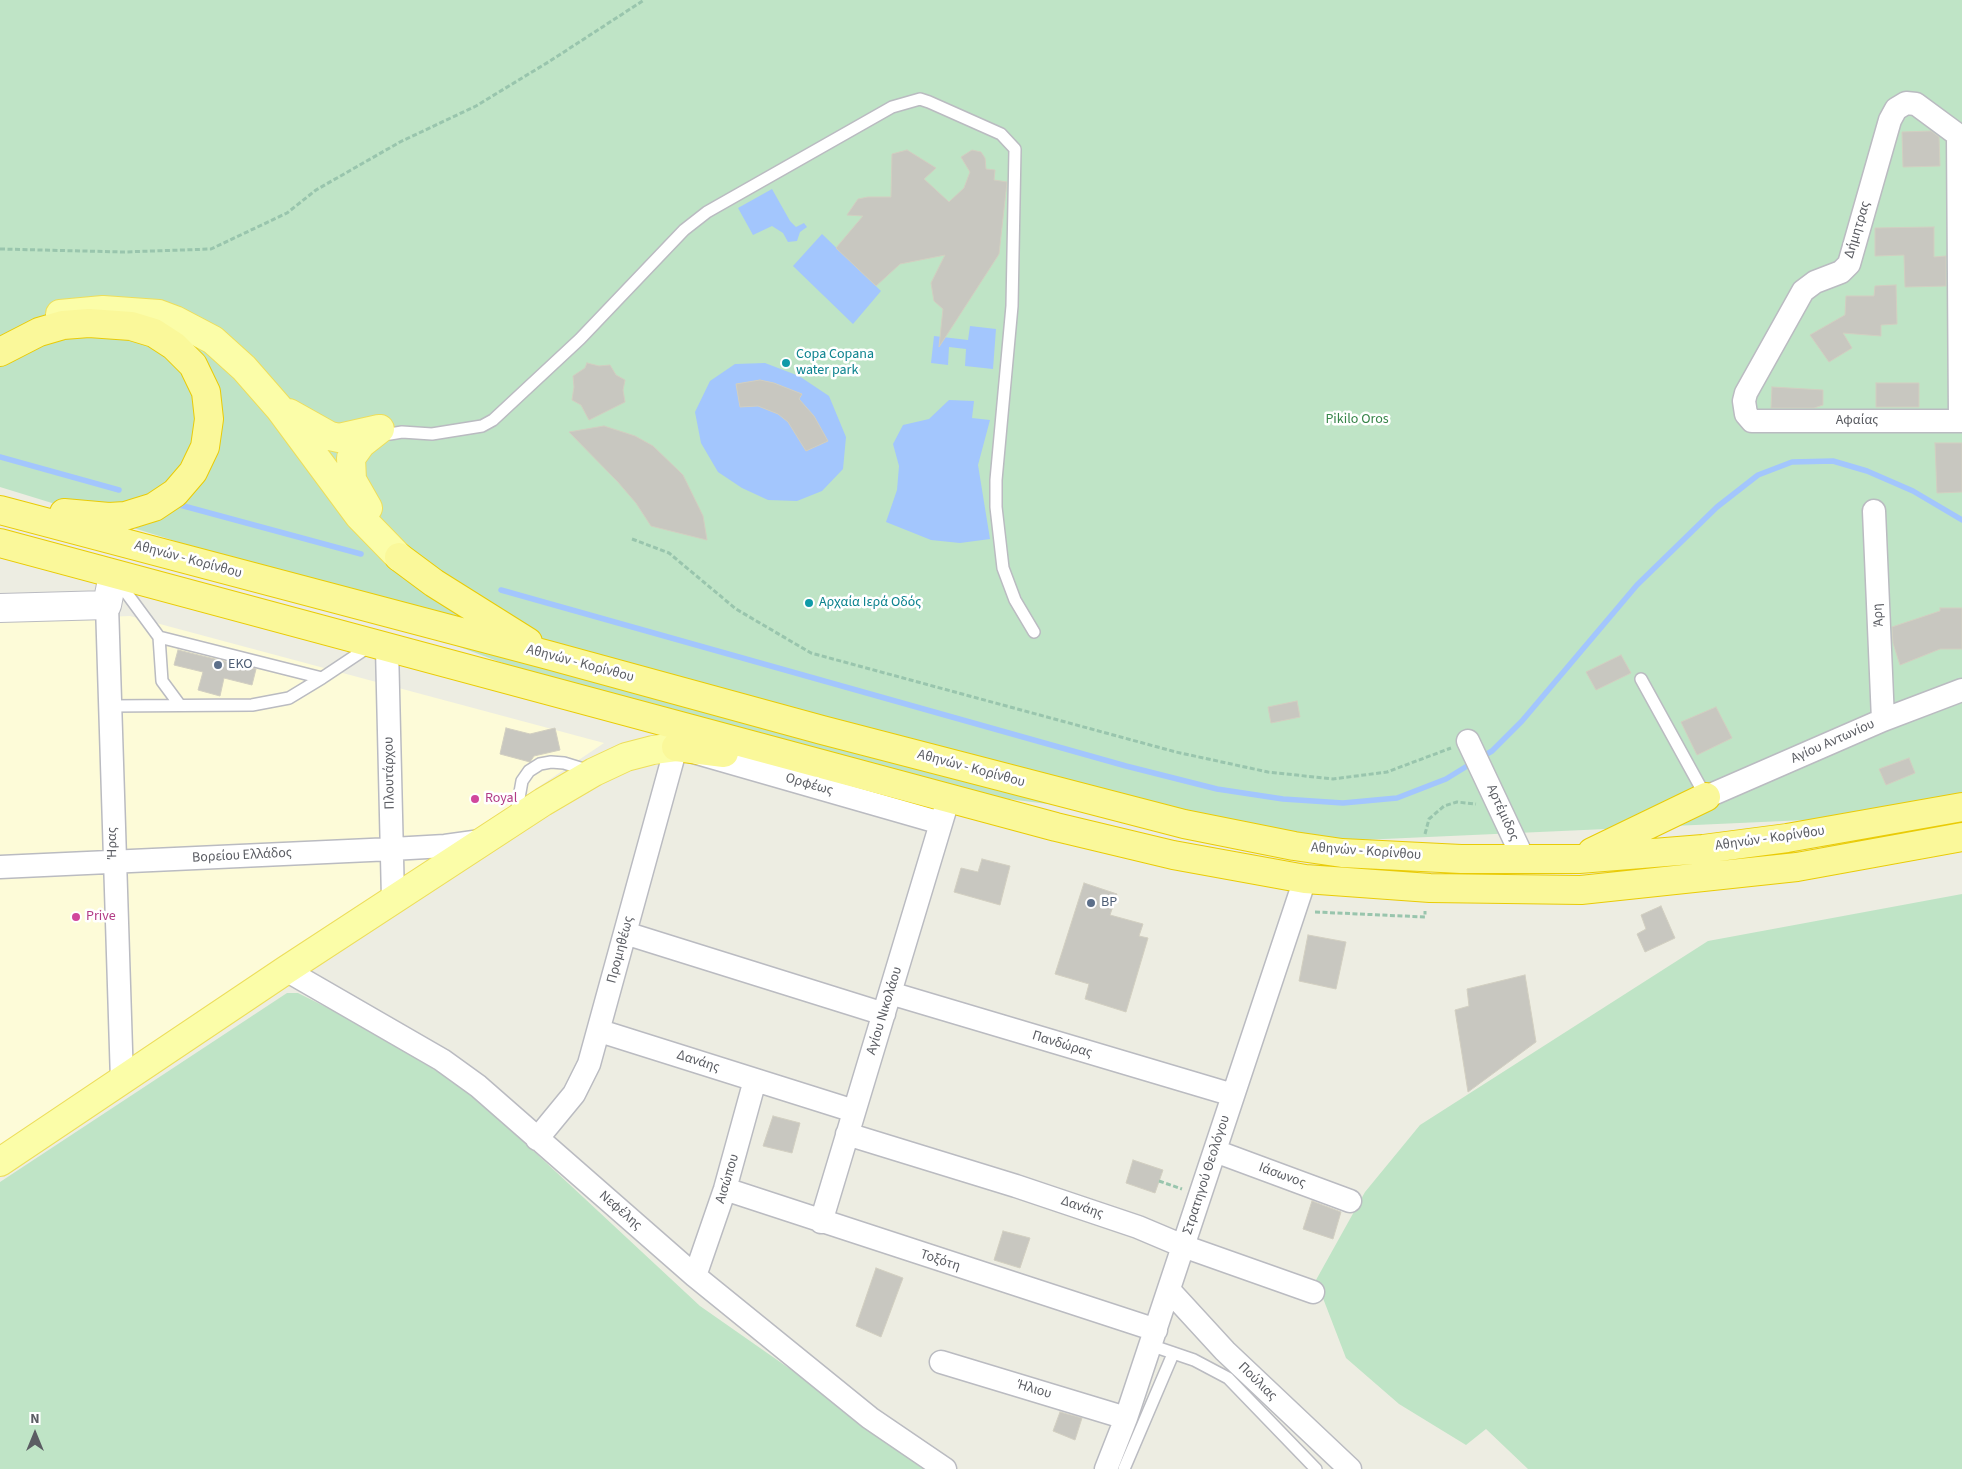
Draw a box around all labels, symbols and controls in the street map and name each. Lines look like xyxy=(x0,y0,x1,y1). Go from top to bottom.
street label: Δήμητρας xyxy=(1841,199,1875,261)
place label: Copa Copana water park xyxy=(796,347,874,380)
marker: Copa Copana water park xyxy=(780,357,792,369)
park label: Pikilo Oros xyxy=(1325,412,1389,428)
street label: Αφαίας xyxy=(1836,413,1878,429)
street label: Αθηνών - Κορίνθου xyxy=(132,538,244,582)
place label: Αρχαία Ιερά Οδός xyxy=(819,595,921,611)
marker: Αρχαία Ιερά Οδός xyxy=(803,597,815,609)
street label: Άρη xyxy=(1870,603,1888,627)
street label: Αθηνών - Κορίνθου xyxy=(524,642,636,686)
place label: EKO xyxy=(228,657,253,673)
marker: EKO xyxy=(212,659,224,671)
street label: Αγίου Αντωνίου xyxy=(1789,716,1877,768)
street label: Πλουτάρχου xyxy=(381,736,399,810)
street label: Αθηνών - Κορίνθου xyxy=(915,747,1027,791)
street label: Ορφέως xyxy=(783,770,835,800)
street label: Αρτέμιδος xyxy=(1482,782,1522,844)
place label: Royal xyxy=(485,791,517,807)
marker: Royal xyxy=(469,793,481,805)
street label: Αθηνών - Κορίνθου xyxy=(1714,823,1826,855)
street label: Ήρας xyxy=(104,827,122,859)
street label: Αθηνών - Κορίνθου xyxy=(1310,840,1422,864)
street label: Βορείου Ελλάδος xyxy=(192,845,292,867)
place label: BP xyxy=(1101,895,1117,911)
marker: BP xyxy=(1085,897,1097,909)
place label: Prive xyxy=(86,909,116,925)
marker: Prive xyxy=(70,911,82,923)
street label: Προμηθέως xyxy=(604,915,638,985)
street label: Αγίου Νικολάου xyxy=(864,965,906,1057)
street label: Πανδώρας xyxy=(1030,1028,1094,1062)
street label: Δανάης xyxy=(674,1047,722,1077)
street label: Στρατηγού Θεολόγου xyxy=(1180,1113,1234,1237)
street label: Αισώπου xyxy=(713,1152,743,1206)
street label: Ιάσωνος xyxy=(1256,1160,1308,1192)
street label: Νεφέλης xyxy=(595,1188,645,1234)
street label: Δανάης xyxy=(1058,1193,1106,1223)
street label: Τοξότη xyxy=(918,1247,962,1275)
street label: Πούλιας xyxy=(1234,1359,1280,1405)
street label: Ήλιου xyxy=(1015,1377,1053,1403)
north arrow xyxy=(10,1409,60,1459)
text: N xyxy=(30,1409,40,1429)

